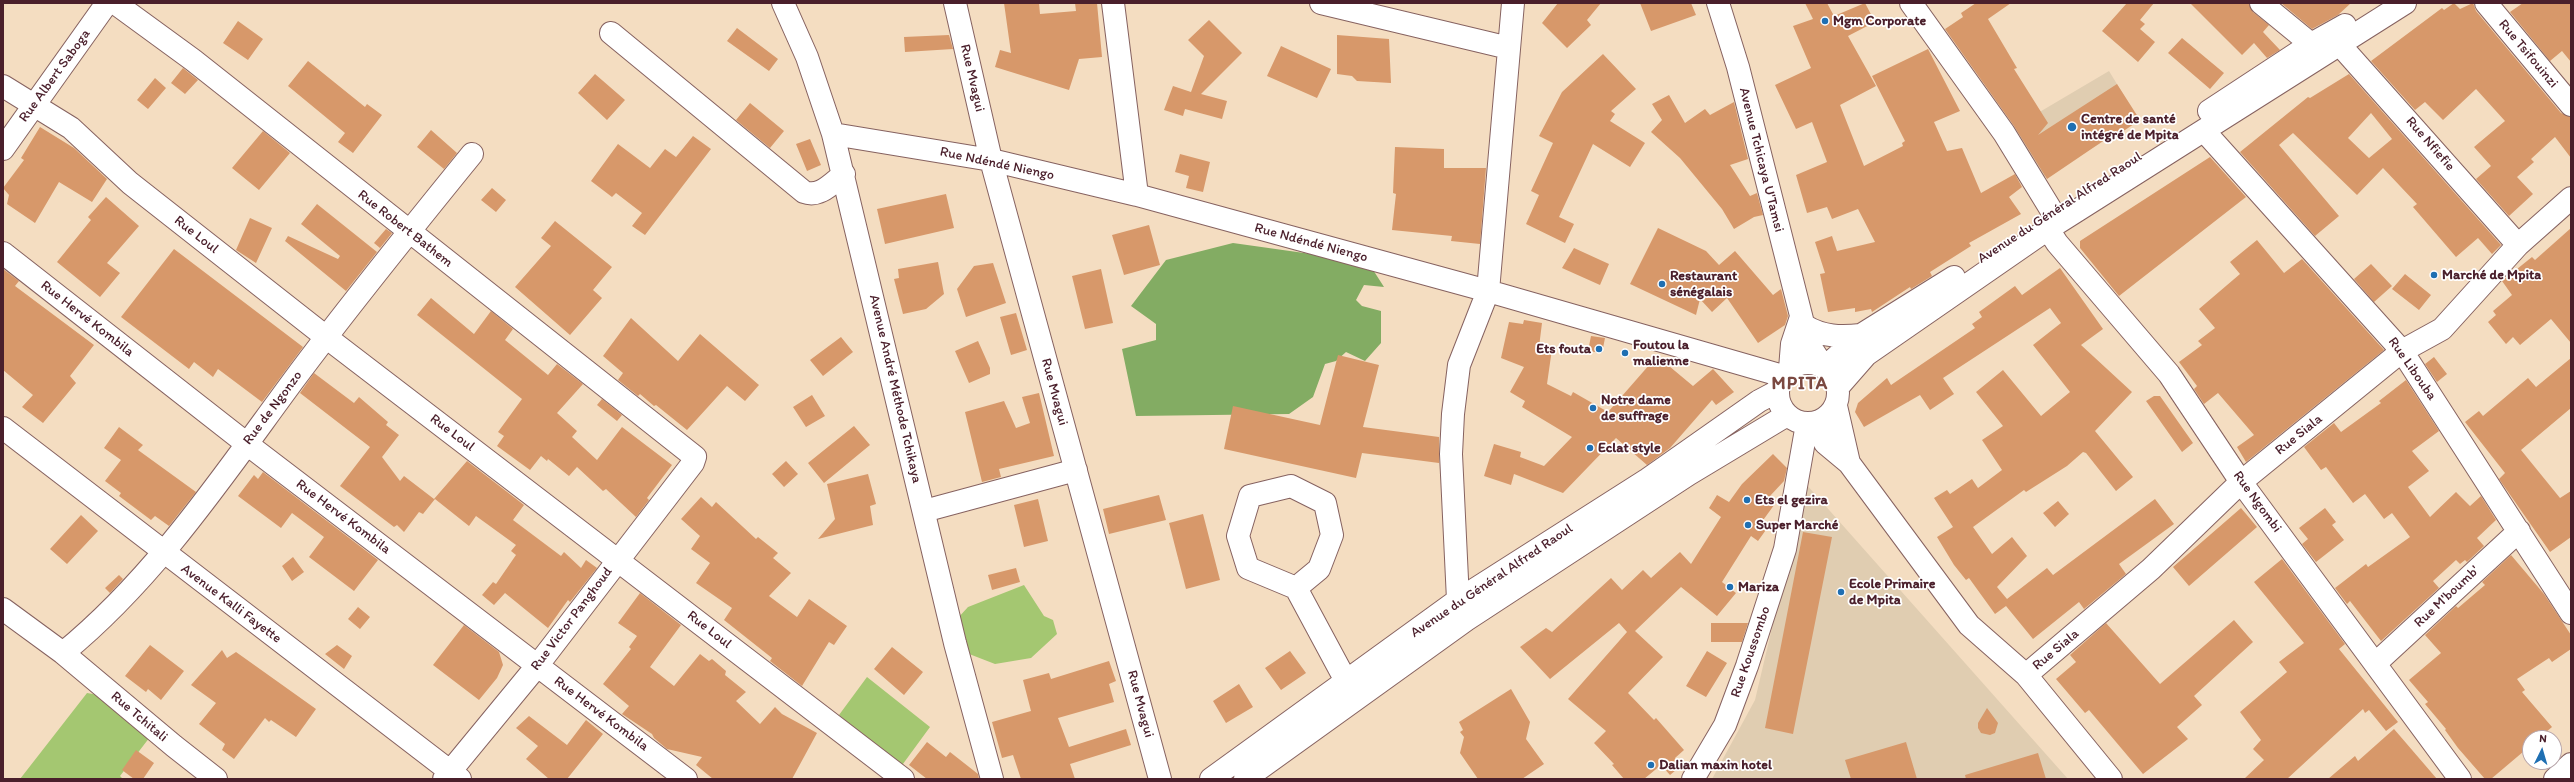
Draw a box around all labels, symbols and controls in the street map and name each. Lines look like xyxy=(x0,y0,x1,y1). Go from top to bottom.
place label: Mgm Corporate xyxy=(1833,13,1926,29)
marker: Mgm Corporate xyxy=(1820,16,1830,26)
street label: Rue Tsifouinzi xyxy=(2495,16,2561,92)
street label: Rue Albert Saboga xyxy=(16,26,94,126)
street label: Rue Mvagui xyxy=(956,42,988,114)
street label: Avenue Tchicaya U'Tamsi xyxy=(1735,86,1787,234)
place label: Centre de santé intégré de Mpita xyxy=(2081,111,2179,144)
street label: Rue Nfiefie xyxy=(2402,113,2458,175)
marker: Centre de santé intégré de Mpita xyxy=(2066,121,2078,133)
street label: Rue Ndéndé Niengo xyxy=(938,144,1056,184)
street label: Avenue du Général Alfred Raoul xyxy=(1975,149,2145,267)
street label: Rue Robert Bathem xyxy=(354,187,456,271)
street label: Rue Loul xyxy=(170,212,222,258)
street label: Rue Ndéndé Niengo xyxy=(1253,220,1369,266)
place label: Marché de Mpita xyxy=(2442,267,2541,283)
place label: Restaurant sénégalais xyxy=(1670,268,1737,300)
marker: Marché de Mpita xyxy=(2429,270,2439,280)
street label: Rue Hervé Kombila xyxy=(37,277,137,361)
marker: Restaurant sénégalais xyxy=(1657,279,1667,289)
street label: Avenue André Méthode Tchikaya xyxy=(865,293,925,485)
street label: Rue Libouba xyxy=(2384,334,2440,404)
place label: Foutou la malienne xyxy=(1633,337,1689,370)
place label: Ets fouta xyxy=(1536,341,1591,357)
marker: Ets fouta xyxy=(1594,344,1604,354)
marker: Foutou la malienne xyxy=(1620,348,1630,358)
street label: Rue Mvagui xyxy=(1037,356,1071,428)
street label: Rue de Ngonzo xyxy=(240,368,306,448)
district label: MPITA xyxy=(1771,373,1829,395)
place label: Notre dame de suffrage xyxy=(1601,392,1671,424)
marker: Notre dame de suffrage xyxy=(1588,403,1598,413)
street label: Rue Loul xyxy=(426,411,478,455)
street label: Rue Siala xyxy=(2272,411,2326,459)
place label: Eclat style xyxy=(1598,440,1661,456)
marker: Eclat style xyxy=(1585,443,1595,453)
street label: Rue Ngombi xyxy=(2229,468,2285,536)
street label: Rue Hervé Kombila xyxy=(292,476,394,558)
place label: Ets el gezira xyxy=(1755,492,1828,508)
marker: Ets el gezira xyxy=(1742,495,1752,505)
place label: Super Marché xyxy=(1756,517,1838,533)
street label: Avenue du Général Alfred Raoul xyxy=(1408,520,1576,642)
marker: Super Marché xyxy=(1743,520,1753,530)
street label: Avenue Kalli Fayette xyxy=(177,561,285,647)
street label: Rue M'boumb' xyxy=(2411,563,2483,631)
street label: Rue Victor Panghoud xyxy=(528,564,616,674)
place label: Ecole Primaire de Mpita xyxy=(1849,576,1935,608)
place label: Mariza xyxy=(1738,579,1779,595)
marker: Mariza xyxy=(1725,582,1735,592)
marker: Ecole Primaire de Mpita xyxy=(1836,587,1846,597)
street label: Rue Koussombo xyxy=(1728,604,1774,700)
street label: Rue Loul xyxy=(683,607,735,653)
street label: Rue Siala xyxy=(2029,626,2083,674)
street label: Rue Mvagui xyxy=(1123,668,1157,740)
street label: Rue Hervé Kombila xyxy=(550,673,652,755)
street label: Rue Tchitali xyxy=(107,688,171,746)
north arrow xyxy=(2522,730,2562,770)
text: N xyxy=(2539,732,2547,745)
place label: Dalian maxin hotel xyxy=(1659,757,1772,773)
marker: Dalian maxin hotel xyxy=(1646,760,1656,770)

